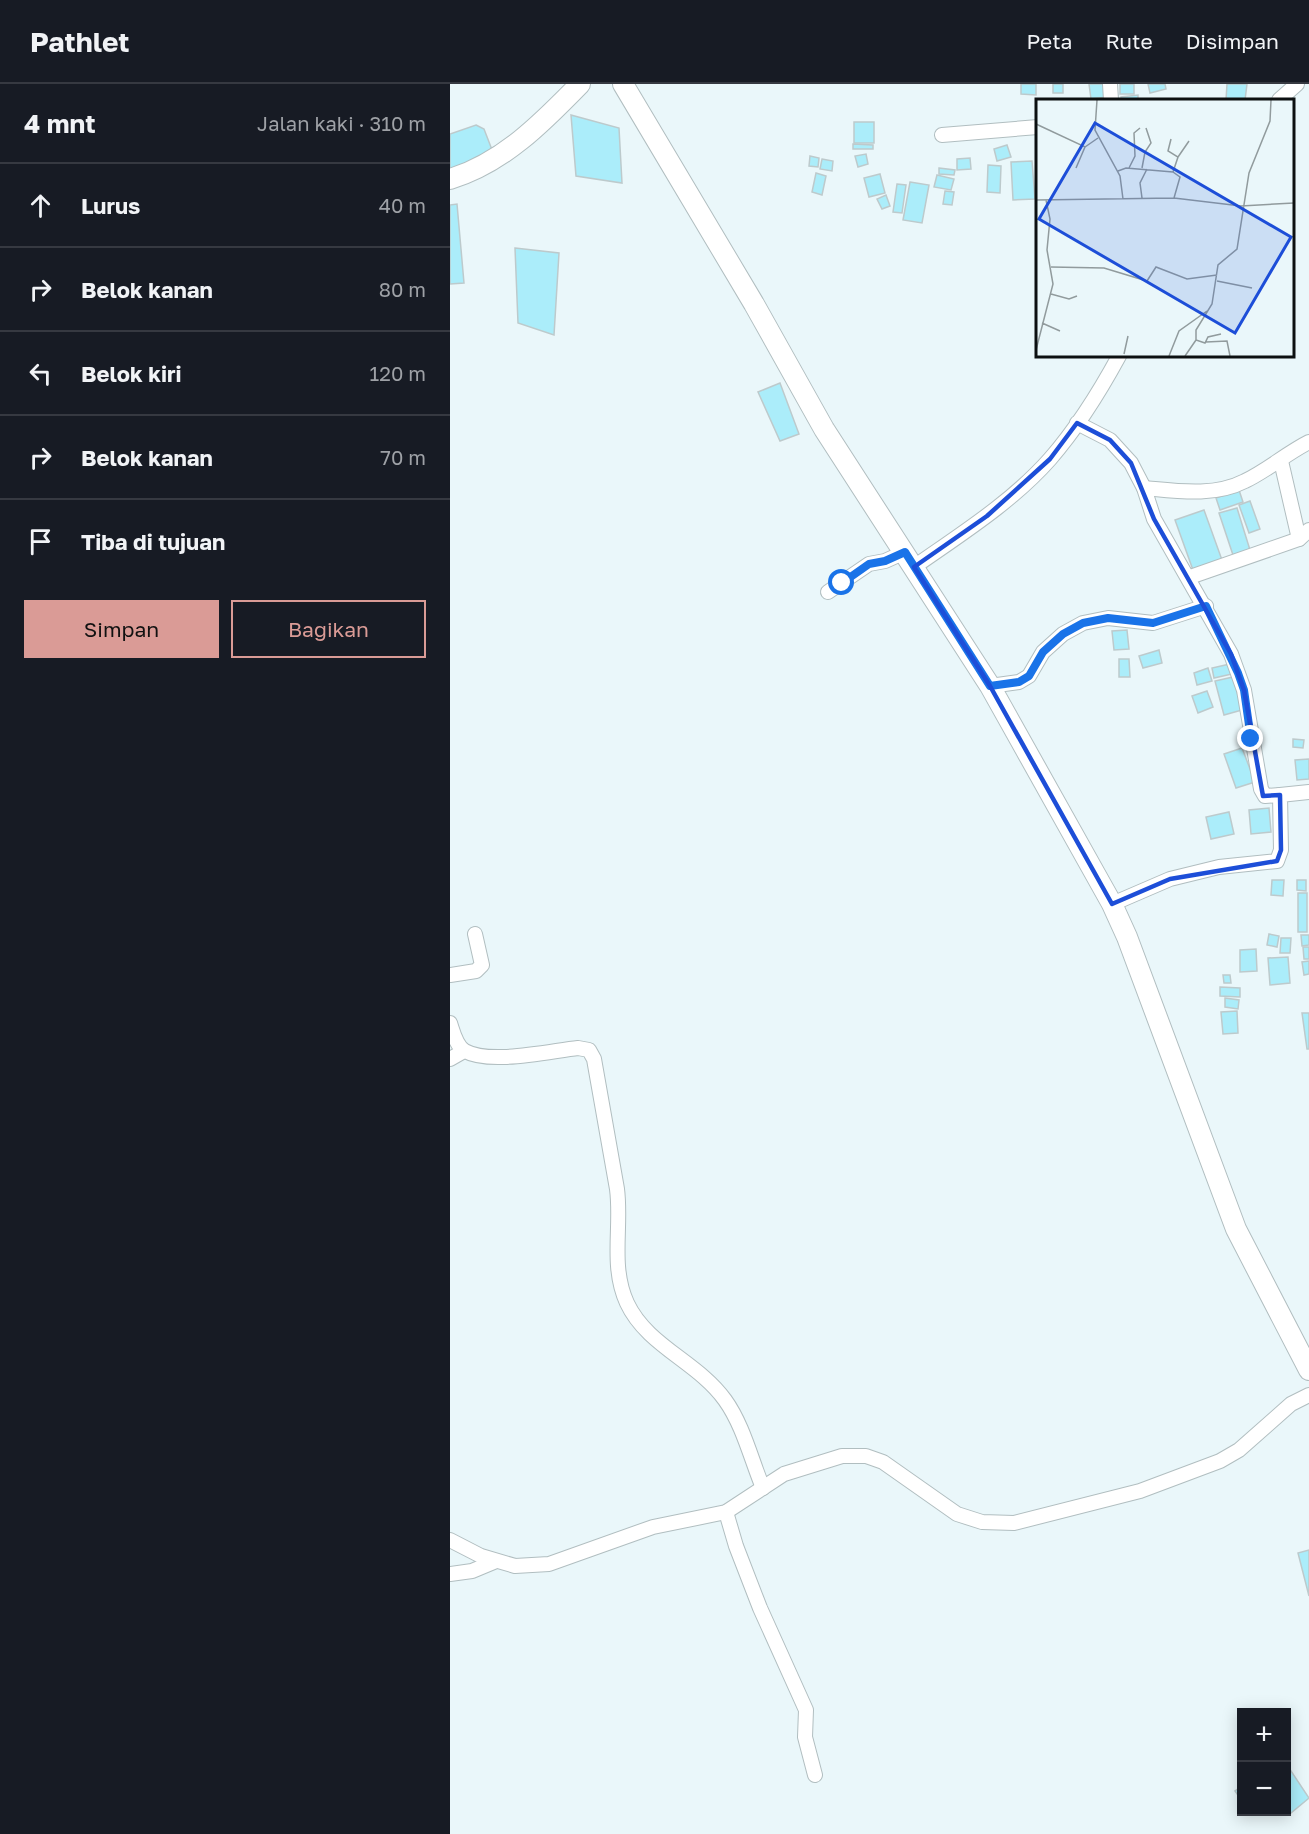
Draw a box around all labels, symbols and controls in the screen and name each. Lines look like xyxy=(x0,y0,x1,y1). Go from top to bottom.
text: Pathlet xyxy=(30,25,130,58)
text: Peta xyxy=(1026,28,1072,54)
text: Rute xyxy=(1105,28,1153,54)
text: Disimpan xyxy=(1186,28,1279,54)
inset map xyxy=(1036,99,1294,357)
text: 4 mnt xyxy=(24,108,96,139)
text: Jalan kaki · 310 m xyxy=(257,111,426,135)
icon: ahead xyxy=(24,189,57,222)
text: Lurus xyxy=(81,192,140,219)
text: 40 m xyxy=(379,193,426,217)
icon: right xyxy=(24,273,57,306)
text: Belok kanan xyxy=(81,276,213,303)
text: 80 m xyxy=(379,277,426,301)
icon: left xyxy=(24,357,57,390)
text: Belok kiri xyxy=(81,360,182,387)
text: 120 m xyxy=(370,361,426,385)
icon: right xyxy=(24,441,57,474)
text: Belok kanan xyxy=(81,444,213,471)
text: 70 m xyxy=(380,445,426,469)
icon: arrive xyxy=(24,525,57,558)
text: Tiba di tujuan xyxy=(81,528,225,555)
route start xyxy=(828,569,854,595)
button: Simpan xyxy=(24,600,219,658)
button: Bagikan xyxy=(231,600,426,658)
route end xyxy=(1237,725,1263,751)
map controls xyxy=(1237,1708,1291,1816)
button: + xyxy=(1237,1708,1291,1762)
button: − xyxy=(1237,1762,1291,1816)

